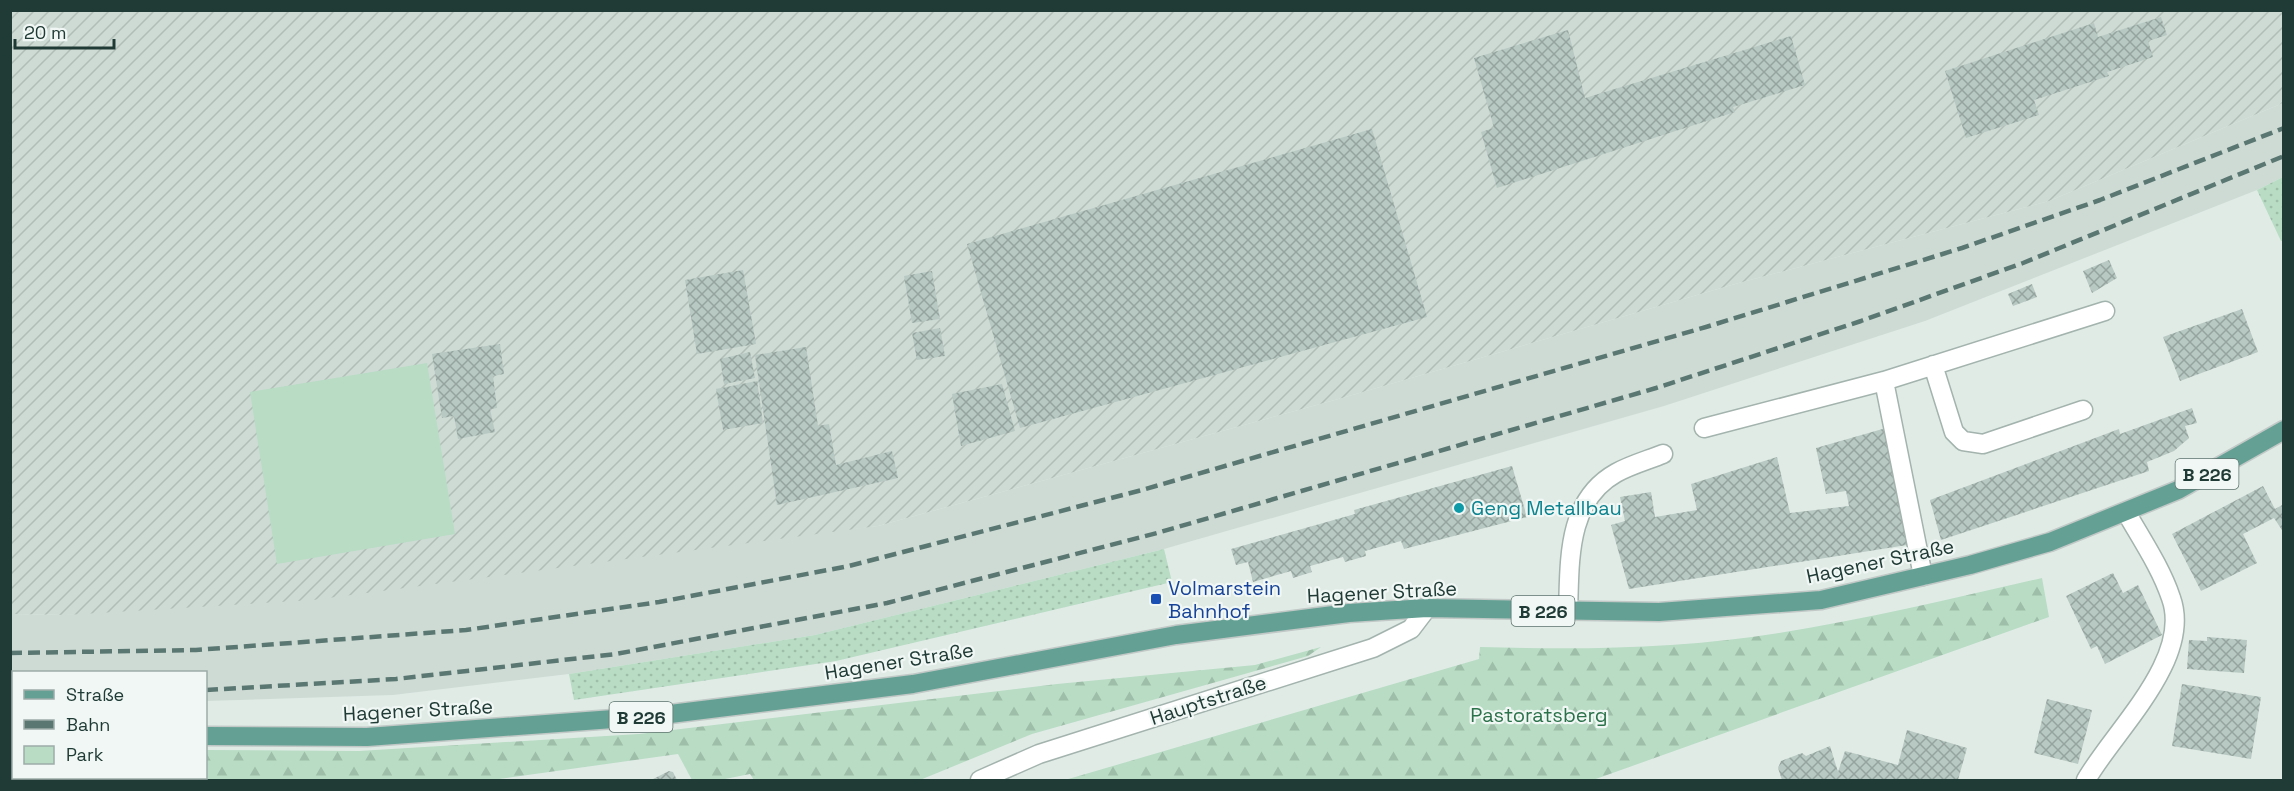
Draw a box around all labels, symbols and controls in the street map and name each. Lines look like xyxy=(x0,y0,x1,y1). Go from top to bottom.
scale bar xyxy=(15,12,114,50)
text: 20 m xyxy=(24,21,67,44)
road number: B 226 xyxy=(2176,459,2238,489)
place label: Geng Metallbau xyxy=(1471,495,1622,521)
marker: Geng Metallbau xyxy=(1452,501,1466,515)
street label: Hagener Straße xyxy=(1804,533,1956,589)
place label: Volmarstein Bahnhof xyxy=(1168,575,1281,624)
street label: Hagener Straße xyxy=(1306,575,1458,609)
marker: Volmarstein Bahnhof xyxy=(1149,592,1163,606)
road number: B 226 xyxy=(1512,596,1574,626)
street label: Hagener Straße xyxy=(823,636,975,686)
street label: Hauptstraße xyxy=(1146,669,1270,731)
legend xyxy=(12,671,207,779)
text: Straße xyxy=(66,683,124,706)
street label: Hagener Straße xyxy=(342,693,494,727)
road number: B 226 xyxy=(610,702,672,732)
park label: Pastoratsberg xyxy=(1470,702,1608,728)
text: Bahn xyxy=(66,713,110,736)
text: Park xyxy=(66,743,104,766)

